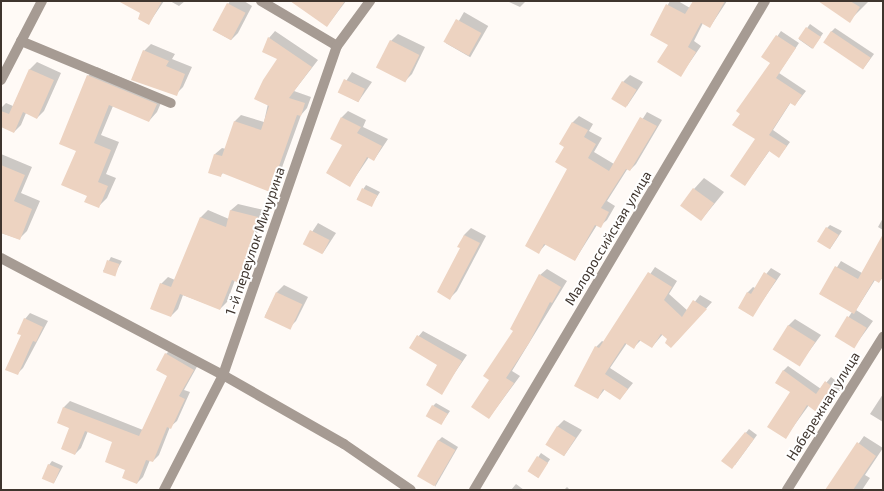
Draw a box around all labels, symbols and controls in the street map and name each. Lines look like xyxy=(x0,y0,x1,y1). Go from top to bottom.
street label: 1-й переулок Мичурина xyxy=(222,165,288,317)
street label: Малороссийская улица xyxy=(561,168,655,308)
street label: Набережная улица xyxy=(783,349,863,463)

